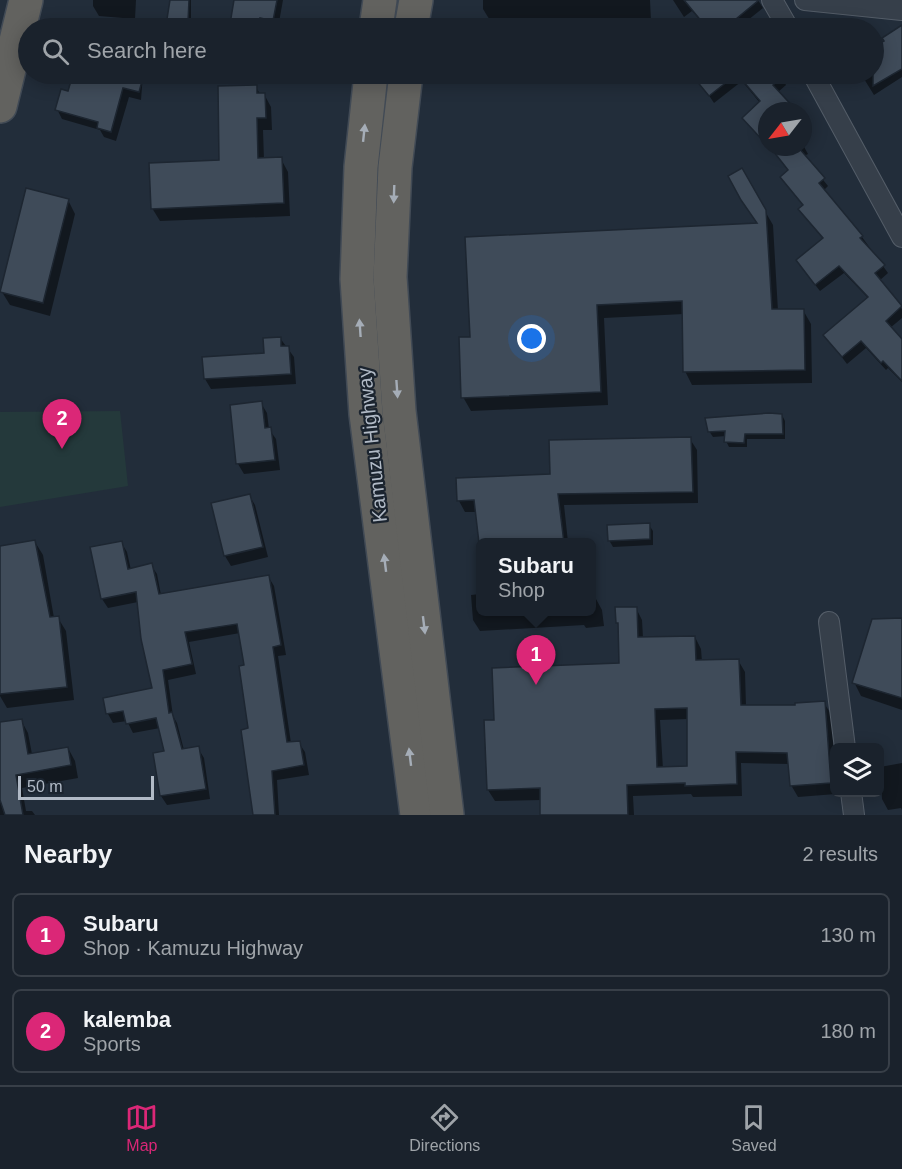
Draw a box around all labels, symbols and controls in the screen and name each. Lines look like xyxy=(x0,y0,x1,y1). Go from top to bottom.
search box xyxy=(18,18,884,84)
icon: search xyxy=(39,35,72,68)
text: Search here xyxy=(87,38,207,63)
north arrow xyxy=(758,102,812,156)
one-way arrow xyxy=(360,124,369,143)
one-way arrow xyxy=(389,185,398,204)
one-way arrow xyxy=(355,318,365,337)
your location xyxy=(517,324,546,353)
street label: Kamuzu Highway xyxy=(353,366,391,524)
one-way arrow xyxy=(393,380,402,399)
pin: 2 xyxy=(42,400,82,449)
popup xyxy=(476,538,596,616)
text: Subaru xyxy=(498,553,574,578)
one-way arrow xyxy=(380,554,390,573)
text: Shop xyxy=(498,579,545,601)
one-way arrow xyxy=(419,615,429,634)
pin: 1 xyxy=(516,636,556,685)
map controls xyxy=(830,743,884,797)
button: layers xyxy=(830,743,884,797)
one-way arrow xyxy=(405,747,414,766)
scale bar xyxy=(18,773,154,800)
text: 50 m xyxy=(27,778,63,795)
text: Nearby xyxy=(24,839,112,869)
text: 2 results xyxy=(802,843,878,865)
text: Subaru xyxy=(83,911,159,936)
text: 1 xyxy=(40,924,51,946)
text: 130 m xyxy=(820,924,876,946)
text: Shop · Kamuzu Highway xyxy=(83,937,303,959)
text: kalemba xyxy=(83,1007,171,1032)
text: 2 xyxy=(40,1020,51,1042)
text: 180 m xyxy=(820,1020,876,1042)
text: Sports xyxy=(83,1033,141,1055)
tab: Map xyxy=(125,1101,158,1155)
tab: Directions xyxy=(409,1101,480,1155)
tab: Saved xyxy=(731,1101,777,1155)

